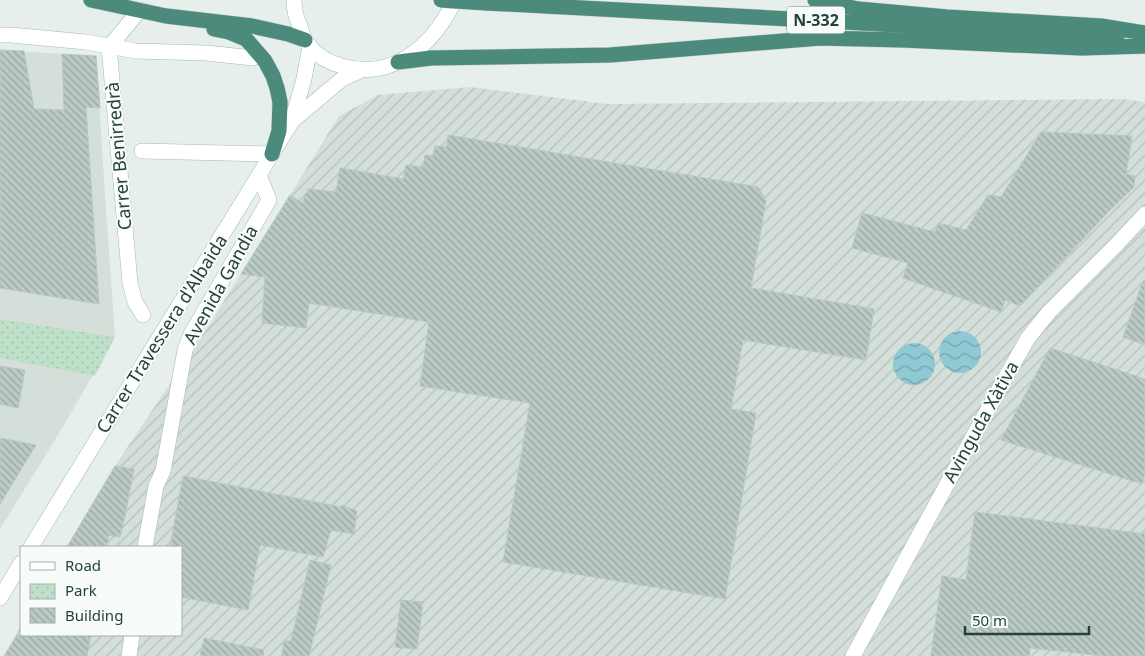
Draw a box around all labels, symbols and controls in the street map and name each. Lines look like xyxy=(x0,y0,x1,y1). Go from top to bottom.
road number: N-332 xyxy=(787,6,845,34)
street label: Carrer Benirredrà xyxy=(100,81,136,231)
street label: Avenida Gandia xyxy=(177,221,263,348)
street label: Carrer Travessera d'Albaida xyxy=(90,230,232,437)
street label: Avinguda Xàtiva xyxy=(937,356,1023,487)
legend xyxy=(20,546,182,636)
text: Road xyxy=(65,555,101,575)
text: Park xyxy=(65,580,97,600)
scale bar xyxy=(965,604,1089,636)
text: Building xyxy=(65,605,123,625)
text: 50 m xyxy=(972,610,1007,630)

